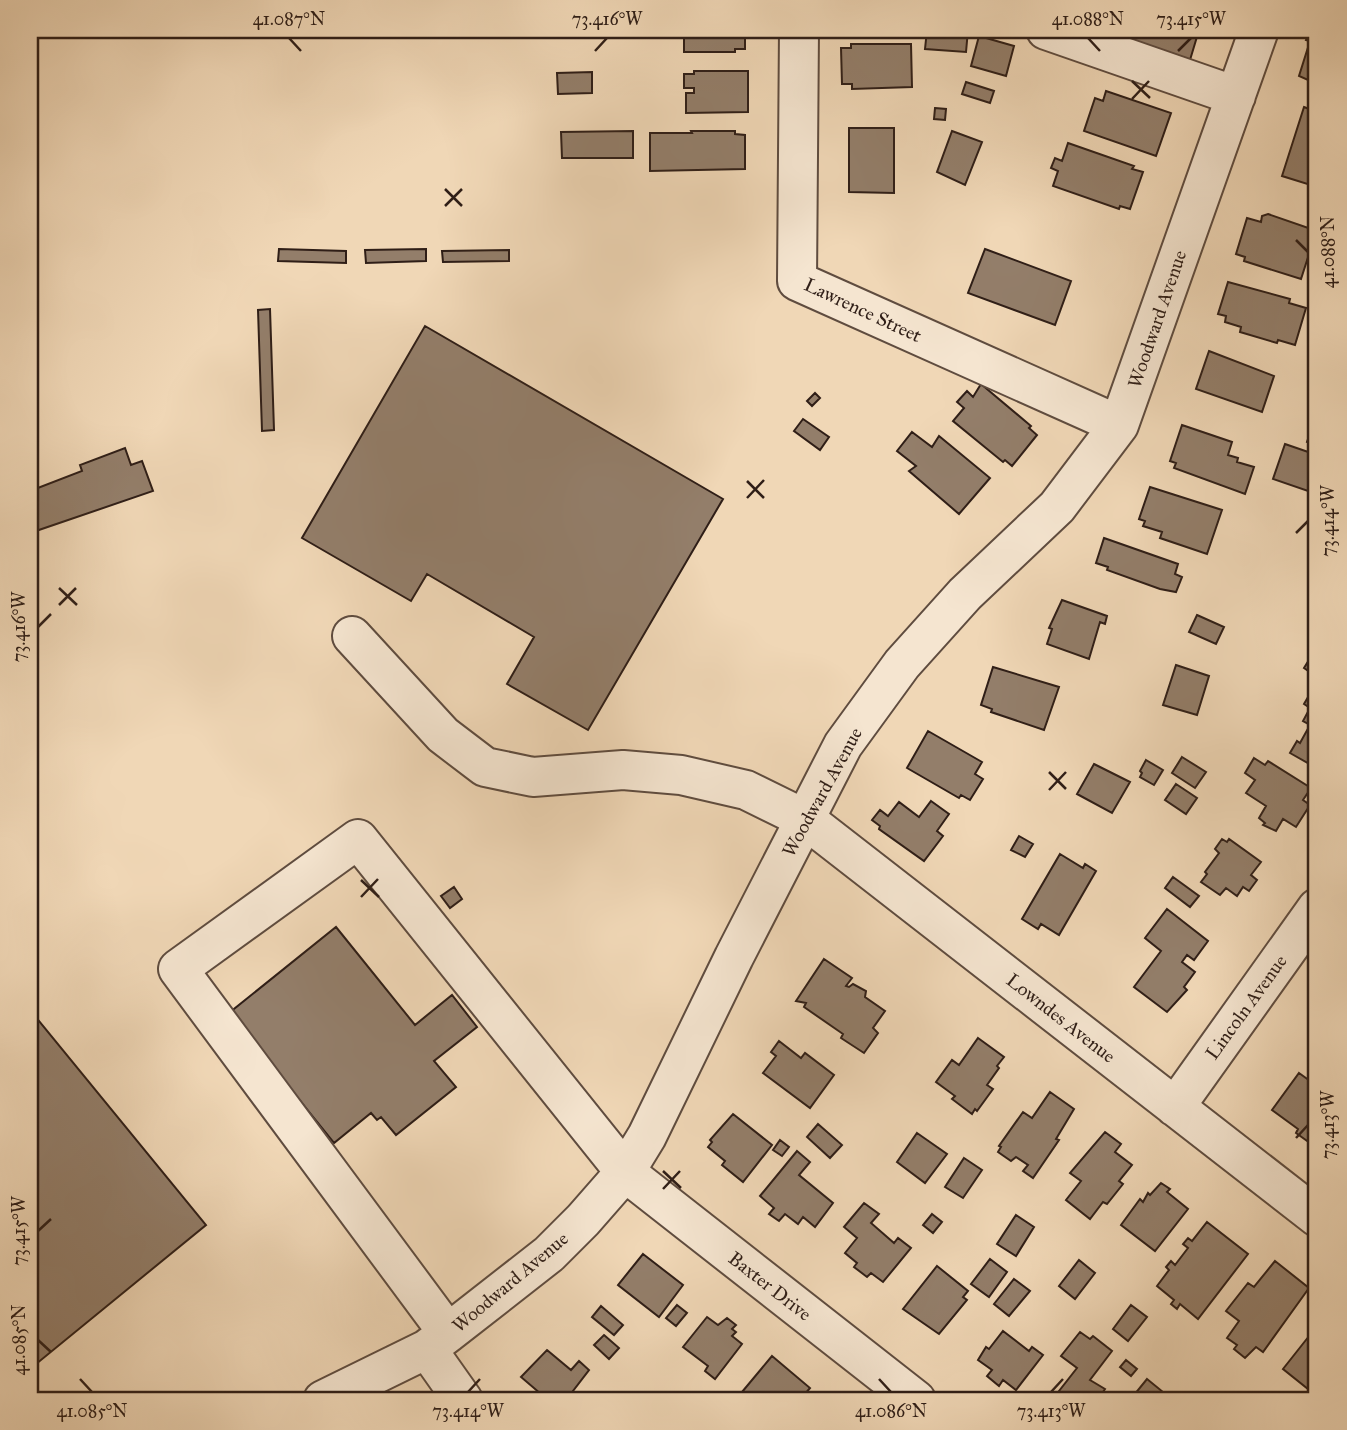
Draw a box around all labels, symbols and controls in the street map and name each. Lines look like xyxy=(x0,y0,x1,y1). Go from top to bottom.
text: 41.087°N xyxy=(253,8,325,30)
text: 73.416°W xyxy=(572,8,643,30)
text: 41.088°N xyxy=(1052,8,1124,30)
text: 73.415°W xyxy=(1156,8,1227,30)
text: 41.088°N xyxy=(1317,216,1339,288)
street label: Woodward Avenue xyxy=(1123,247,1191,391)
street label: Lawrence Street xyxy=(801,273,926,347)
text: 73.414°W xyxy=(1317,484,1339,557)
text: 73.416°W xyxy=(8,591,30,662)
street label: Woodward Avenue xyxy=(777,723,867,861)
street label: Lincoln Avenue xyxy=(1200,950,1292,1064)
street label: Lowndes Avenue xyxy=(1002,968,1120,1068)
text: 73.413°W xyxy=(1317,1090,1339,1159)
text: 73.415°W xyxy=(8,1195,30,1266)
street label: Woodward Avenue xyxy=(447,1227,573,1337)
street label: Baxter Drive xyxy=(724,1247,816,1326)
text: 41.085°N xyxy=(8,1304,30,1376)
text: 41.085°N xyxy=(56,1400,128,1422)
text: 73.414°W xyxy=(432,1400,505,1422)
text: 41.086°N xyxy=(855,1400,927,1422)
text: 73.413°W xyxy=(1017,1400,1086,1422)

